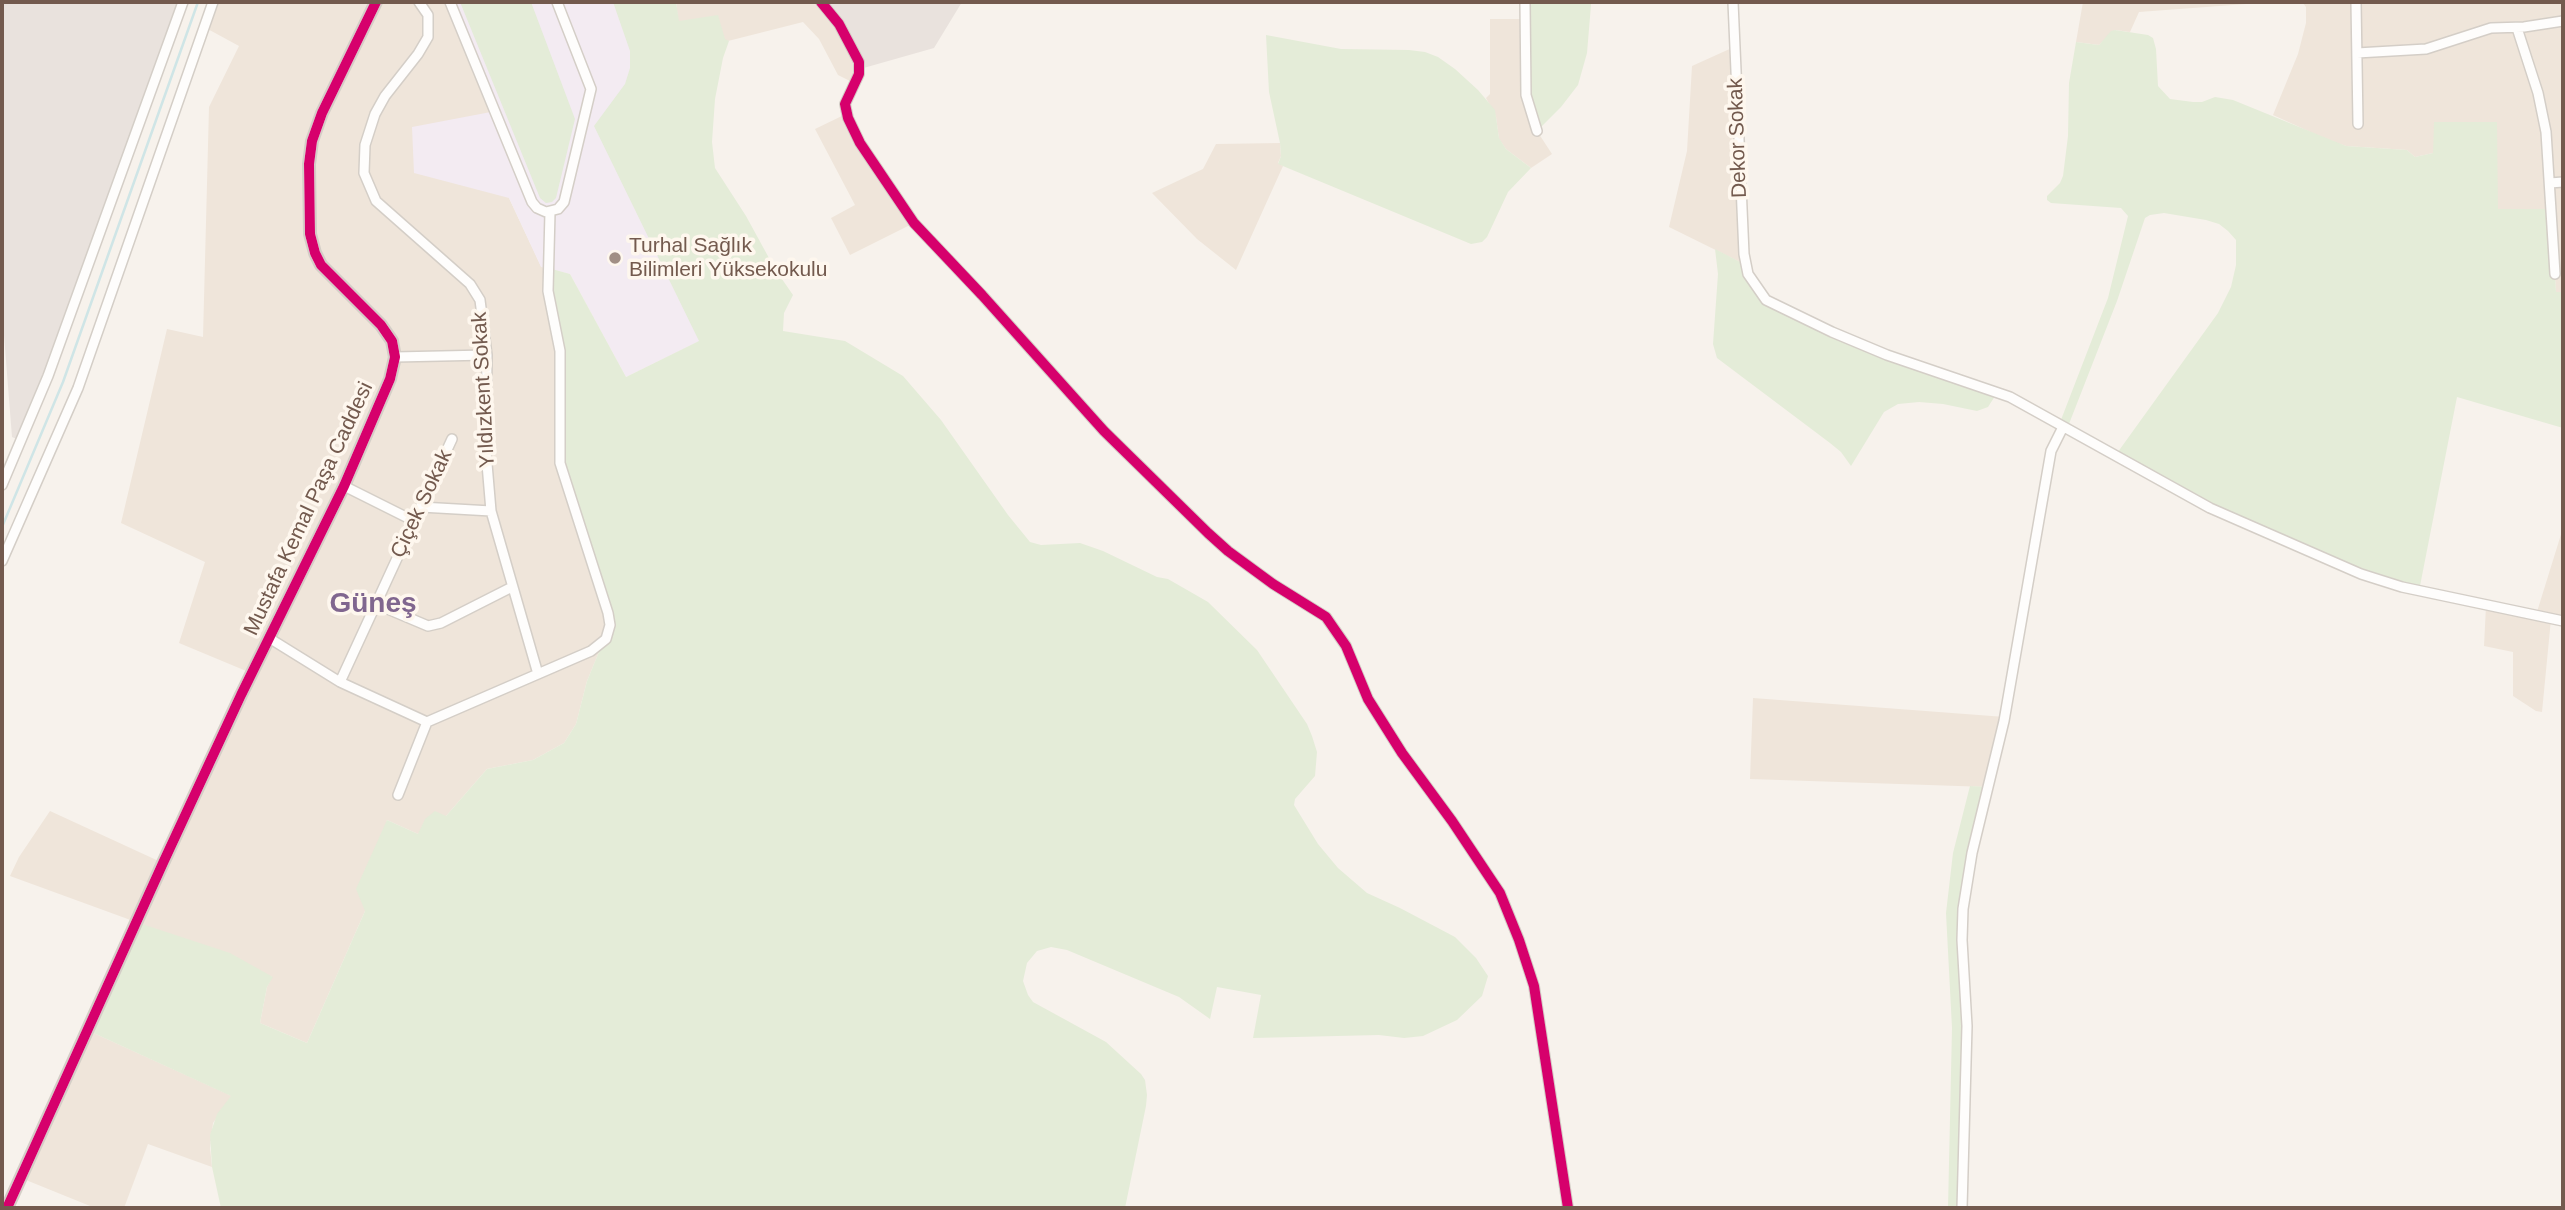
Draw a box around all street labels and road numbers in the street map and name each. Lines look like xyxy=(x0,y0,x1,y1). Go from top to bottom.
street label: Dekor Sokak xyxy=(1723,77,1753,199)
street label: Yıldızkent Sokak xyxy=(467,311,501,469)
street label: Mustafa Kemal Paşa Caddesi xyxy=(239,378,379,640)
street label: Çiçek Sokak xyxy=(386,446,458,562)

